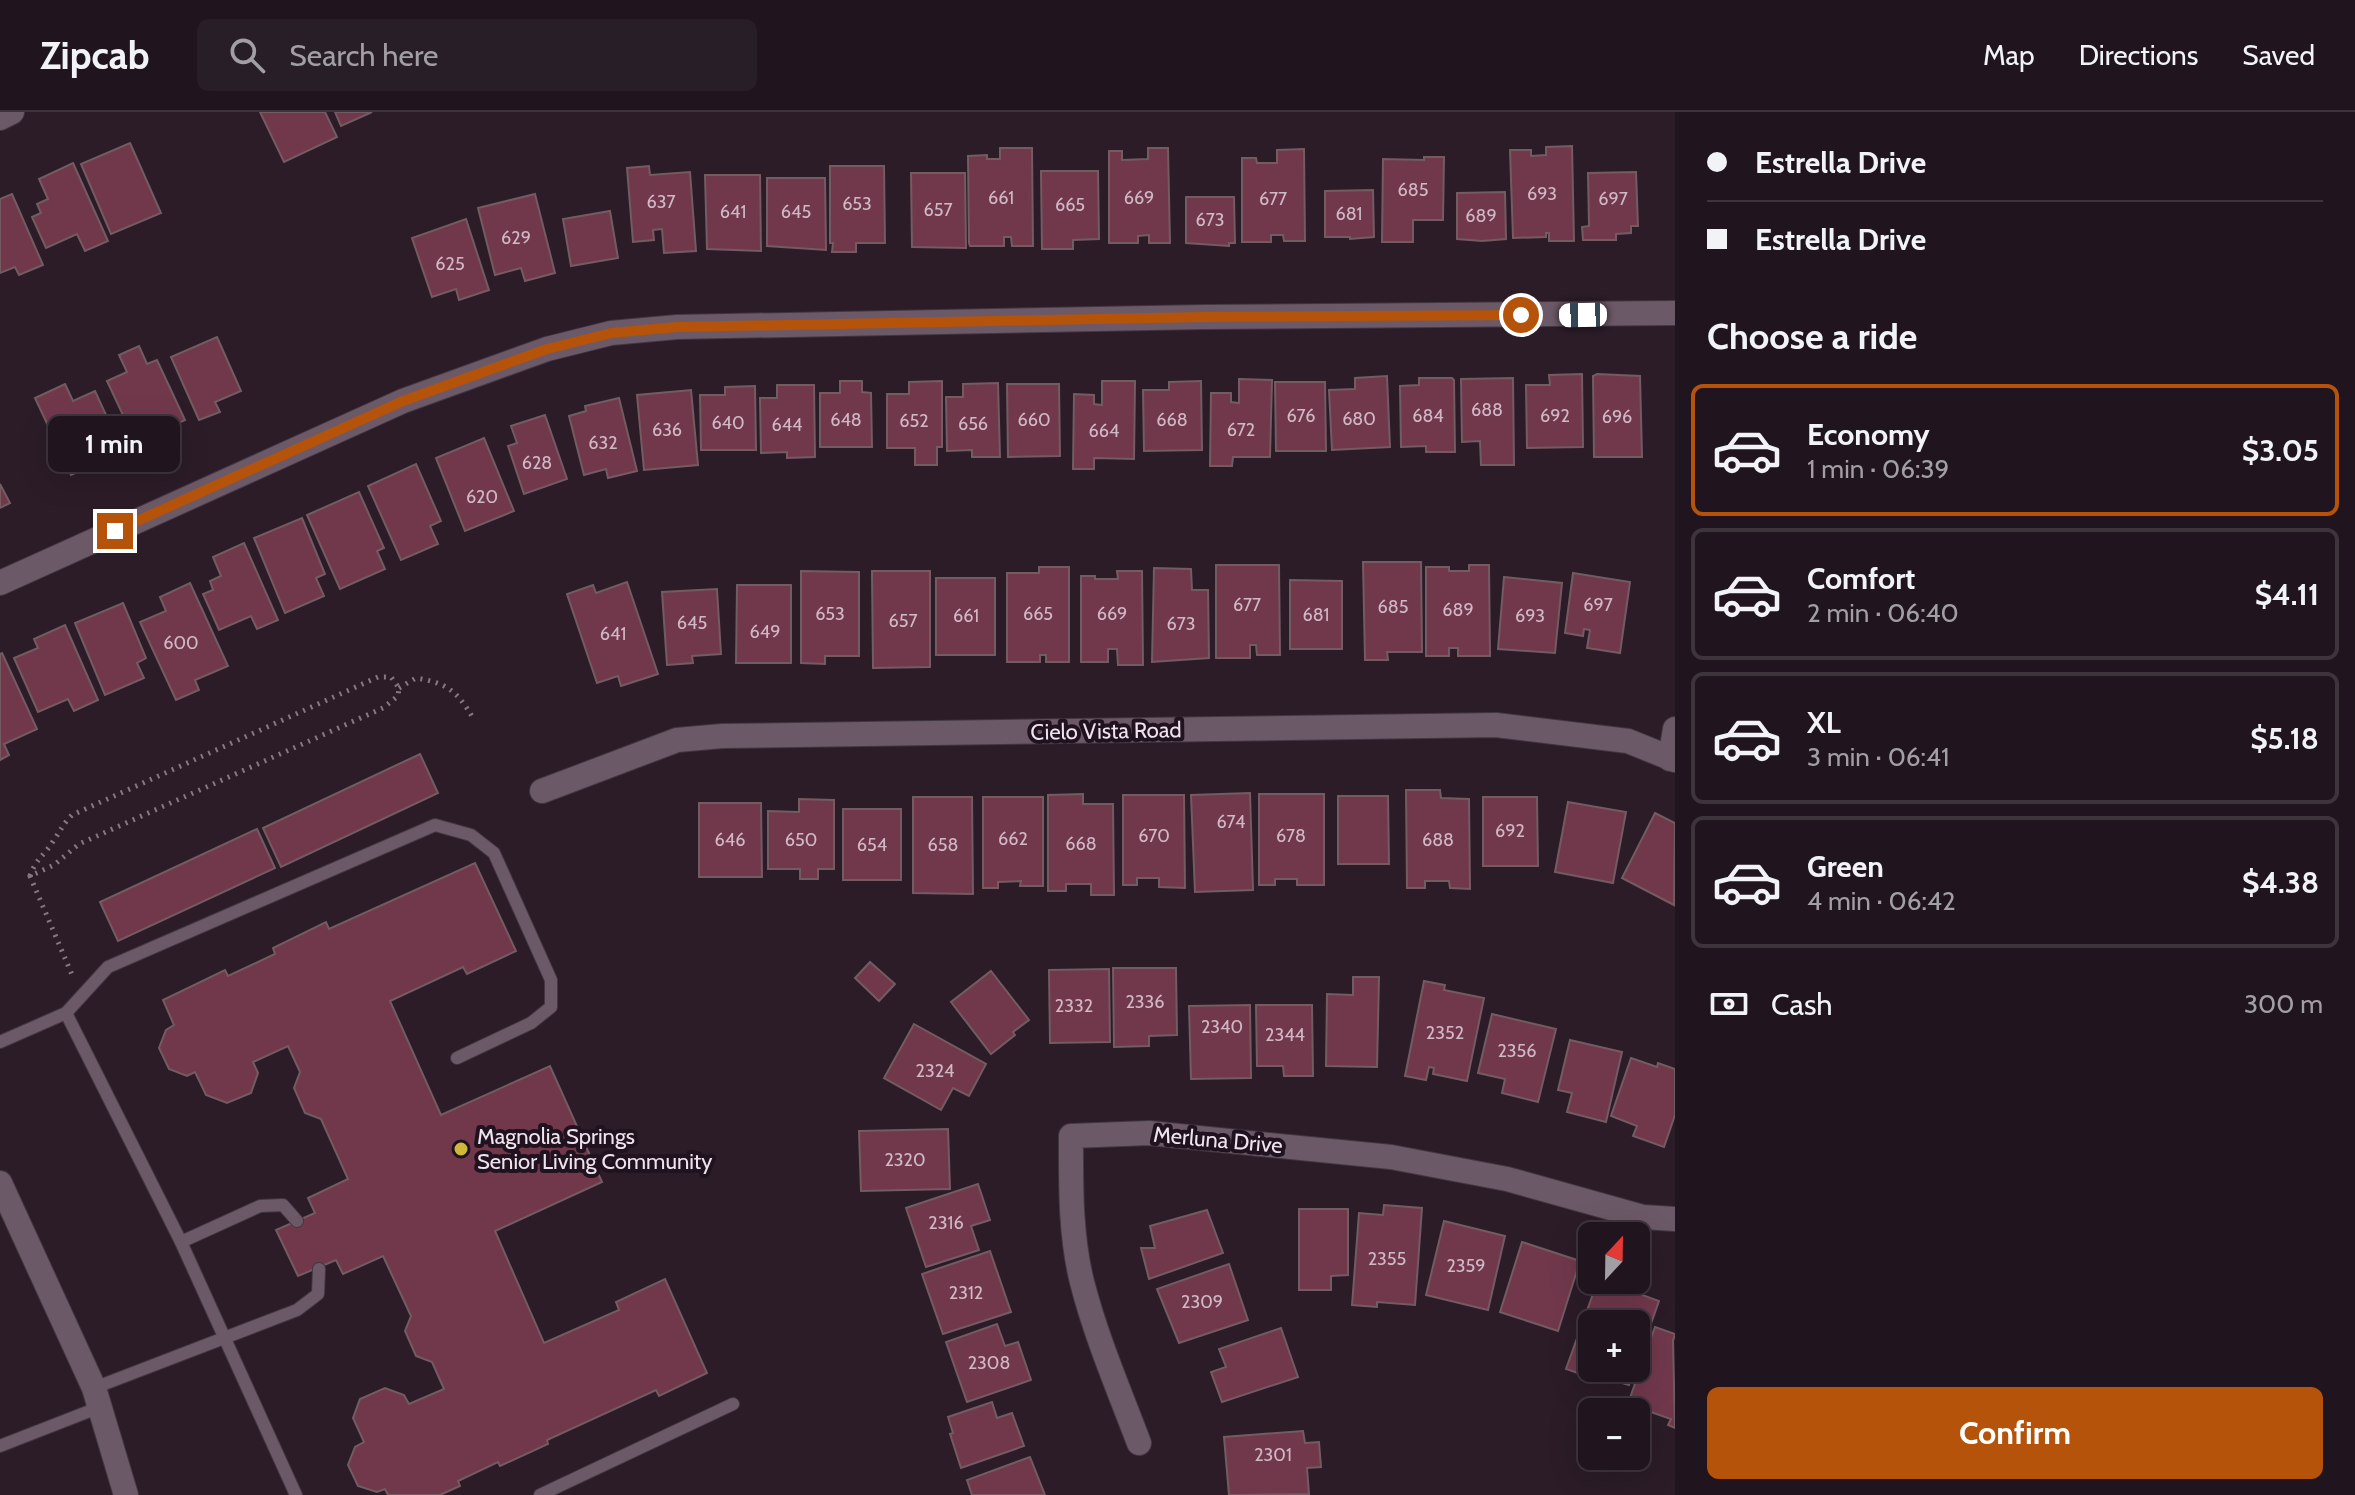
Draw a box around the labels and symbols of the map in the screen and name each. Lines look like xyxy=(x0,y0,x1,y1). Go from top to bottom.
house number: 685 xyxy=(1398,179,1428,201)
house number: 693 xyxy=(1527,183,1557,205)
house number: 661 xyxy=(988,187,1014,209)
house number: 669 xyxy=(1124,187,1154,209)
house number: 677 xyxy=(1259,188,1287,210)
house number: 697 xyxy=(1598,188,1628,210)
house number: 637 xyxy=(646,191,676,213)
house number: 653 xyxy=(842,193,872,215)
house number: 665 xyxy=(1055,194,1085,216)
house number: 657 xyxy=(923,199,953,221)
house number: 641 xyxy=(720,201,746,223)
house number: 645 xyxy=(781,201,811,223)
house number: 681 xyxy=(1335,203,1363,225)
house number: 689 xyxy=(1465,205,1497,227)
house number: 673 xyxy=(1196,209,1224,231)
house number: 629 xyxy=(501,227,531,249)
house number: 625 xyxy=(435,253,465,275)
route start xyxy=(1503,297,1539,333)
car xyxy=(1559,303,1607,327)
house number: 688 xyxy=(1471,399,1503,421)
house number: 676 xyxy=(1287,405,1315,427)
house number: 684 xyxy=(1412,405,1444,427)
house number: 692 xyxy=(1540,405,1570,427)
house number: 696 xyxy=(1602,406,1632,428)
house number: 680 xyxy=(1342,408,1376,430)
house number: 648 xyxy=(830,409,862,431)
house number: 660 xyxy=(1017,409,1051,431)
house number: 668 xyxy=(1156,409,1188,431)
house number: 652 xyxy=(899,410,929,432)
house number: 640 xyxy=(711,412,745,434)
house number: 656 xyxy=(958,413,988,435)
house number: 644 xyxy=(771,414,803,436)
callout: 1 min xyxy=(49,415,181,471)
house number: 636 xyxy=(652,419,682,441)
house number: 672 xyxy=(1227,419,1255,441)
house number: 664 xyxy=(1089,420,1119,442)
house number: 632 xyxy=(588,432,618,454)
house number: 628 xyxy=(522,452,552,474)
house number: 620 xyxy=(466,486,498,508)
route end xyxy=(97,513,133,549)
house number: 677 xyxy=(1233,594,1261,616)
house number: 697 xyxy=(1583,594,1613,616)
house number: 685 xyxy=(1378,596,1408,618)
house number: 689 xyxy=(1442,599,1474,621)
house number: 653 xyxy=(815,603,845,625)
house number: 665 xyxy=(1023,603,1053,625)
house number: 669 xyxy=(1097,603,1127,625)
house number: 681 xyxy=(1302,604,1330,626)
house number: 661 xyxy=(953,605,979,627)
house number: 693 xyxy=(1515,605,1545,627)
house number: 657 xyxy=(888,610,918,632)
house number: 645 xyxy=(677,612,707,634)
house number: 673 xyxy=(1167,613,1195,635)
house number: 649 xyxy=(750,621,780,643)
house number: 641 xyxy=(600,623,626,645)
house number: 600 xyxy=(163,632,199,654)
street label: Cielo Vista Road xyxy=(1030,716,1182,746)
house number: 674 xyxy=(1217,811,1245,833)
house number: 692 xyxy=(1495,820,1525,842)
house number: 670 xyxy=(1138,825,1170,847)
house number: 678 xyxy=(1276,825,1306,847)
house number: 662 xyxy=(998,828,1028,850)
house number: 646 xyxy=(715,829,745,851)
house number: 650 xyxy=(785,829,817,851)
house number: 688 xyxy=(1422,829,1454,851)
house number: 668 xyxy=(1065,833,1097,855)
house number: 654 xyxy=(857,834,887,856)
house number: 658 xyxy=(928,834,958,856)
house number: 2336 xyxy=(1125,991,1165,1013)
house number: 2332 xyxy=(1055,995,1093,1017)
house number: 2340 xyxy=(1201,1016,1243,1038)
house number: 2352 xyxy=(1426,1022,1464,1044)
house number: 2344 xyxy=(1265,1024,1305,1046)
house number: 2356 xyxy=(1497,1040,1537,1062)
house number: 2324 xyxy=(915,1060,955,1082)
street label: Merluna Drive xyxy=(1152,1121,1284,1159)
place label: Magnolia Springs Senior Living Community xyxy=(477,1123,712,1175)
marker: Magnolia Springs Senior Living Community xyxy=(452,1140,470,1158)
house number: 2320 xyxy=(884,1149,926,1171)
house number: 2316 xyxy=(928,1212,964,1234)
north arrow xyxy=(1578,1222,1650,1294)
house number: 2355 xyxy=(1368,1248,1406,1270)
house number: 2359 xyxy=(1446,1255,1486,1277)
house number: 2312 xyxy=(949,1282,983,1304)
house number: 2309 xyxy=(1181,1291,1223,1313)
house number: 2308 xyxy=(968,1352,1010,1374)
house number: 2301 xyxy=(1254,1444,1292,1466)

